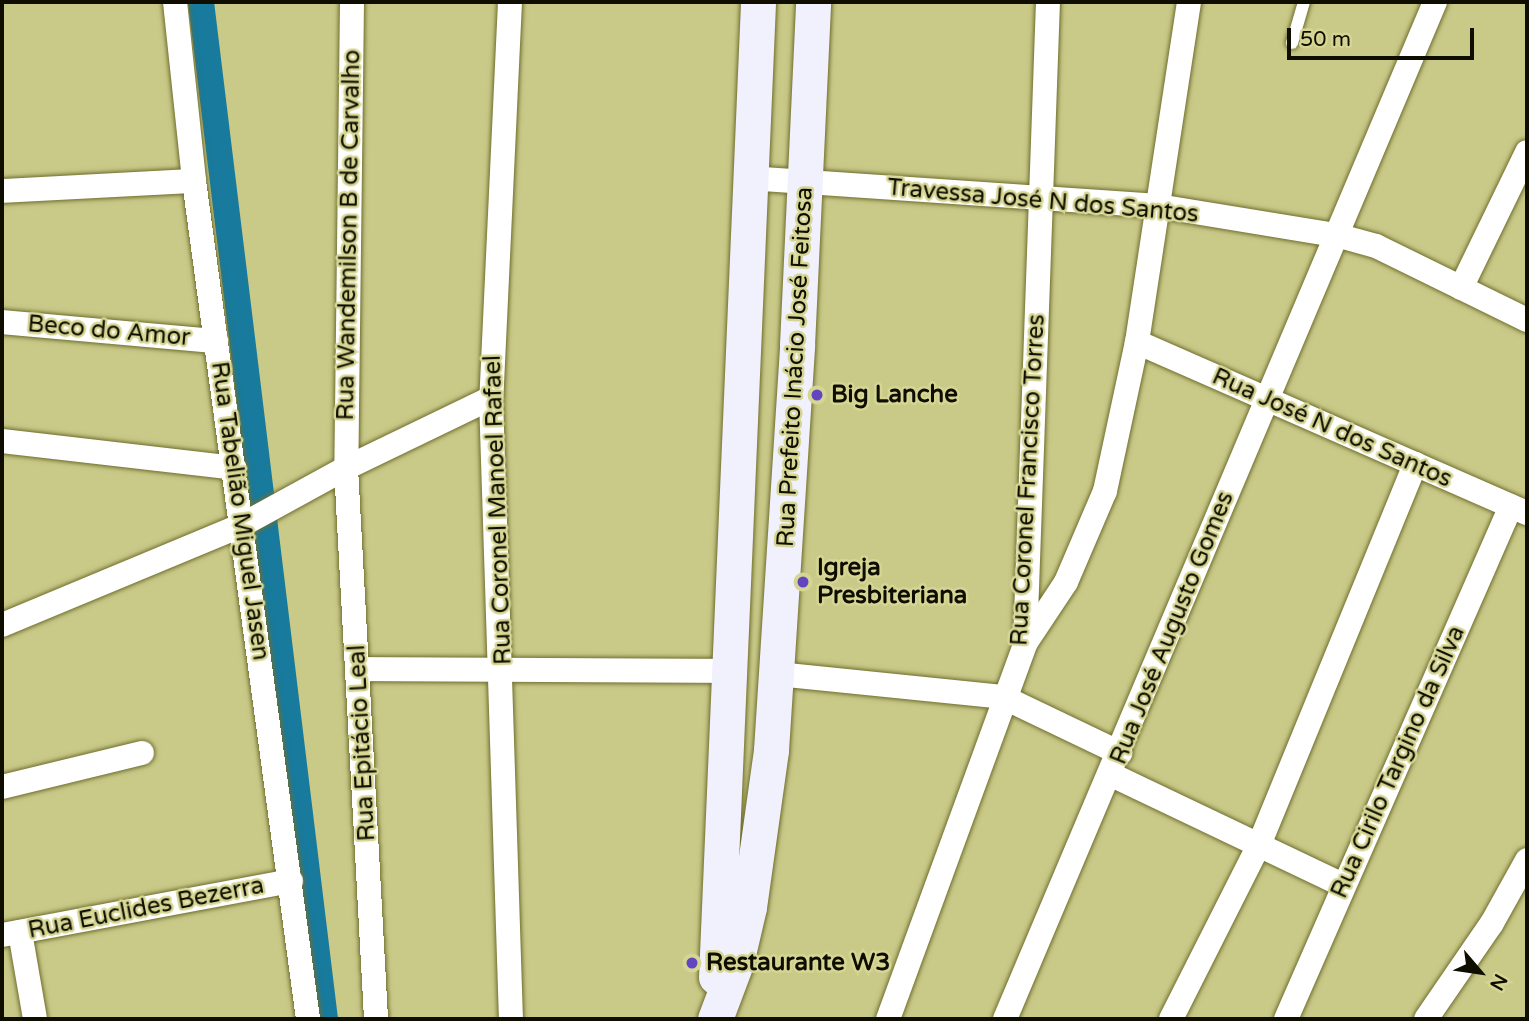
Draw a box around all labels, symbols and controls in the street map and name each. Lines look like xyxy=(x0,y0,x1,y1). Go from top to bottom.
scale bar xyxy=(1291,14,1478,58)
text: 50 m xyxy=(1300,27,1351,52)
street label: Rua Wandemilson B de Carvalho xyxy=(331,49,367,421)
street label: Travessa José N dos Santos xyxy=(886,173,1200,229)
street label: Rua Prefeito Inácio José Feitosa xyxy=(771,186,819,548)
street label: Beco do Amor xyxy=(26,310,192,352)
street label: Rua Coronel Francisco Torres xyxy=(1005,313,1051,647)
street label: Rua Coronel Manoel Rafael xyxy=(478,355,518,665)
street label: Rua Tabelião Miguel Jasen xyxy=(205,360,275,662)
street label: Rua José N dos Santos xyxy=(1208,362,1456,494)
place label: Big Lanche xyxy=(831,381,958,409)
marker: Big Lanche xyxy=(809,387,825,403)
street label: Rua José Augusto Gomes xyxy=(1104,487,1240,769)
place label: Igreja Presbiteriana xyxy=(817,554,967,610)
marker: Igreja Presbiteriana xyxy=(795,574,811,590)
street label: Rua Cirilo Targino da Silva xyxy=(1325,621,1471,903)
street label: Rua Epitácio Leal xyxy=(342,644,382,842)
street label: Rua Euclides Bezerra xyxy=(26,871,266,945)
north arrow xyxy=(1445,937,1515,1007)
place label: Restaurante W3 xyxy=(706,949,890,977)
marker: Restaurante W3 xyxy=(684,955,700,971)
text: N xyxy=(1485,970,1512,994)

